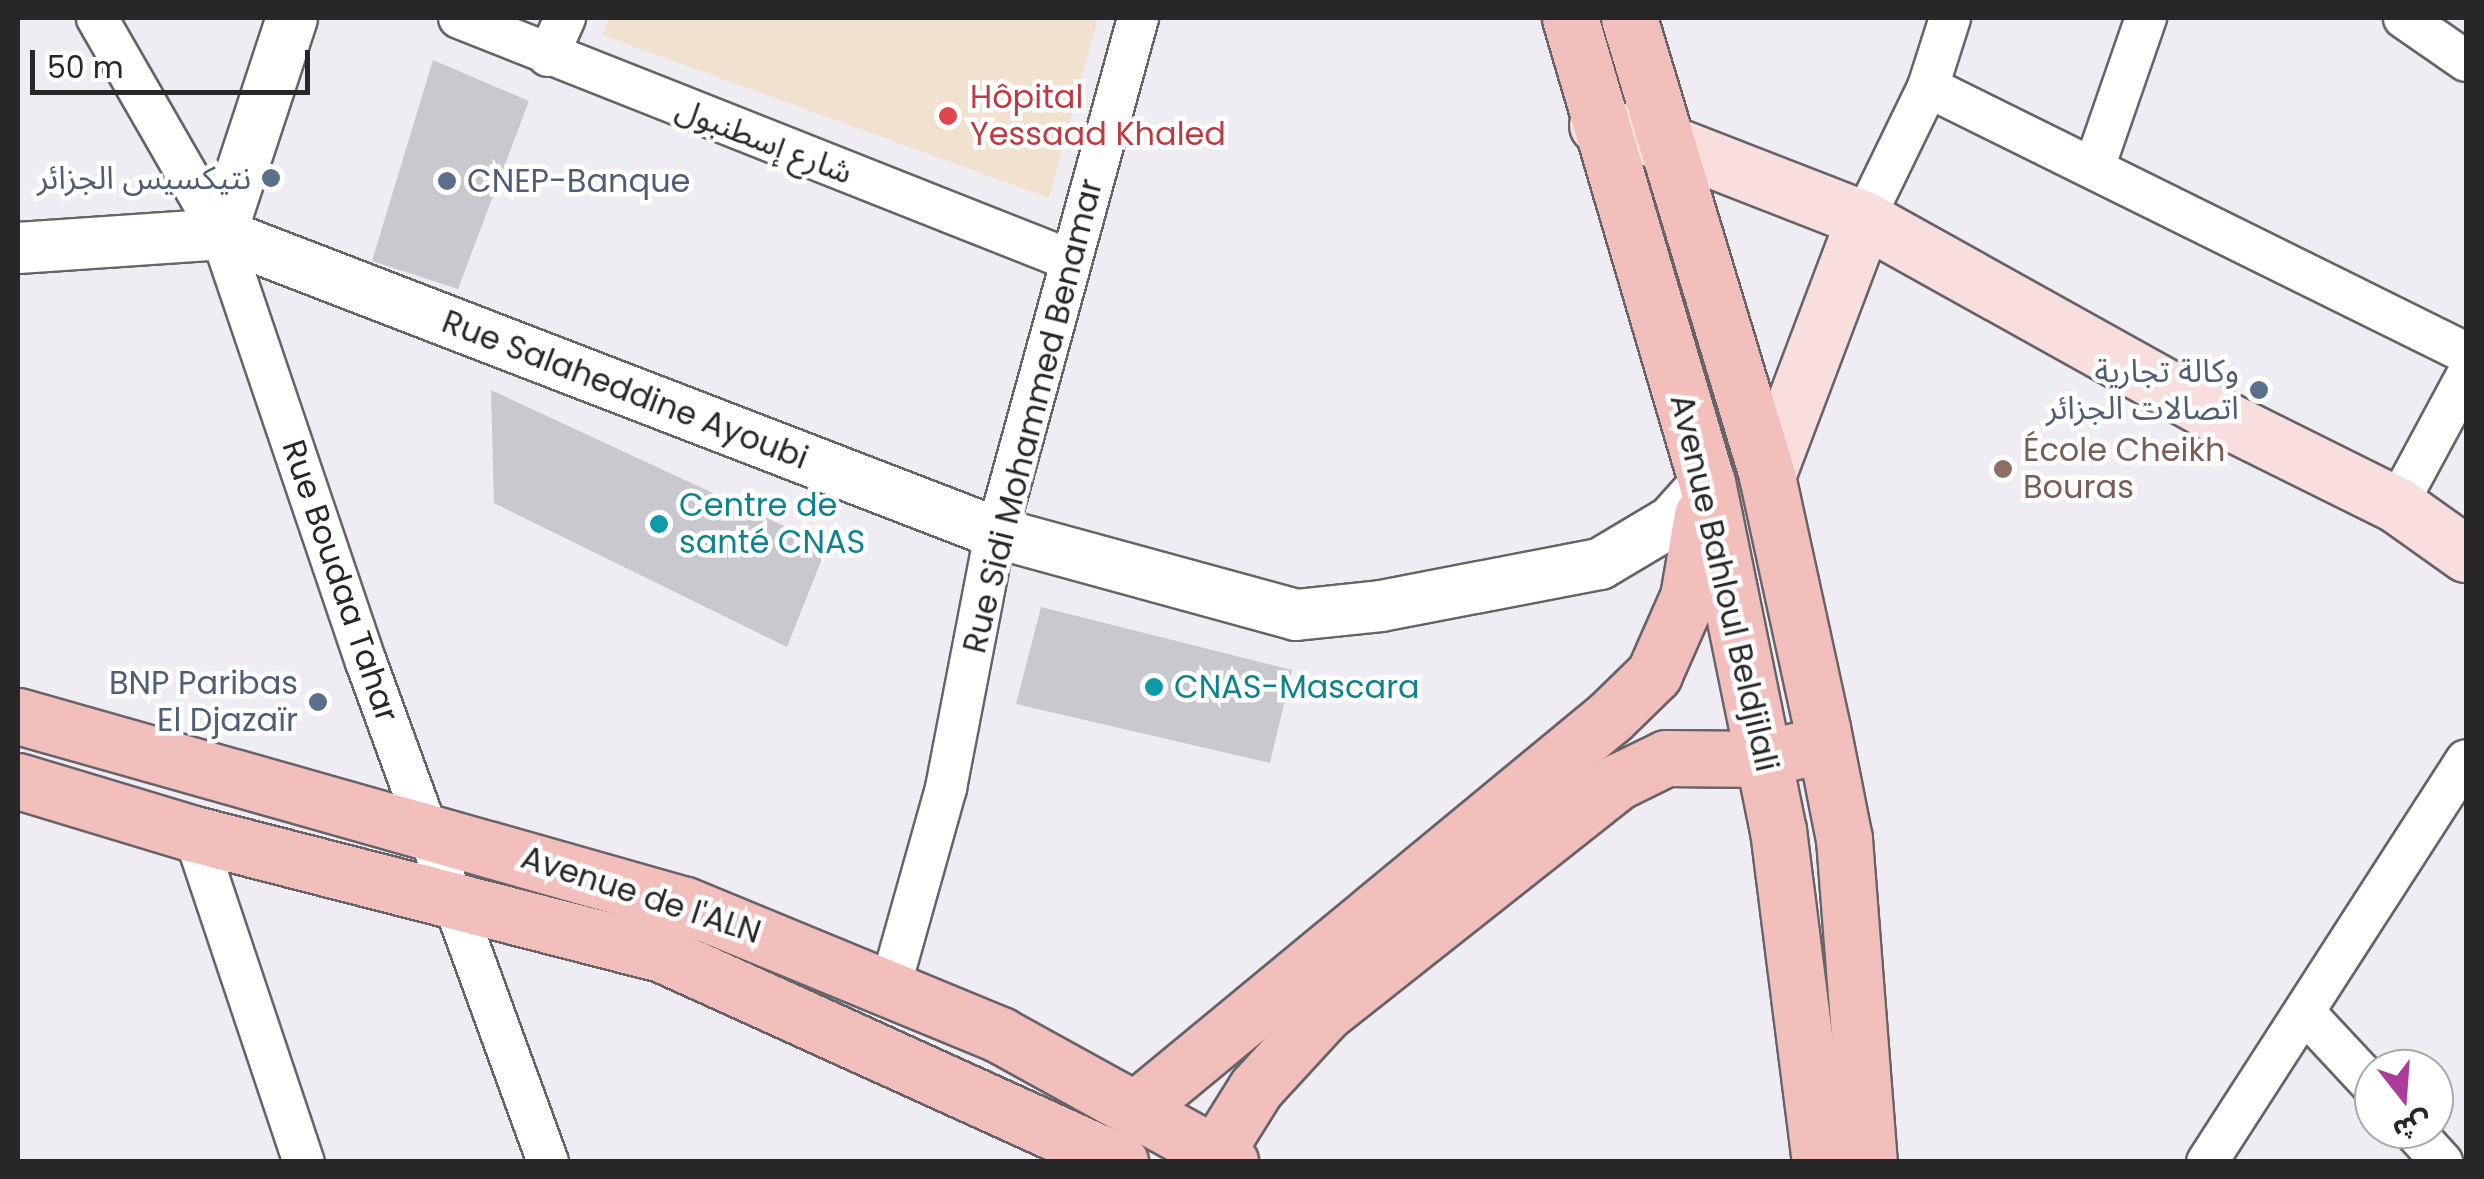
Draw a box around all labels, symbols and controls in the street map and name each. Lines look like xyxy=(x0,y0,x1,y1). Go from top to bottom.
scale bar xyxy=(35,30,315,92)
text: 50 m xyxy=(47,46,124,89)
place label: Hôpital Yessaad Khaled xyxy=(970,79,1226,154)
street label: شارع إسطنبول xyxy=(671,90,857,192)
marker: Hôpital Yessaad Khaled xyxy=(935,103,961,129)
place label: نتيكسيس الجزائر xyxy=(37,159,251,197)
place label: CNEP-Banque xyxy=(467,162,690,200)
marker: نتيكسيس الجزائر xyxy=(260,167,282,189)
marker: CNEP-Banque xyxy=(436,170,458,192)
street label: Rue Sidi Mohammed Benamar xyxy=(955,175,1111,657)
street label: Rue Salaheddine Ayoubi xyxy=(437,302,813,478)
place label: وكالة تجارية اتصالات الجزائر xyxy=(2046,353,2239,428)
marker: وكالة تجارية اتصالات الجزائر xyxy=(2248,379,2270,401)
street label: Avenue Bahloul Beldjilali xyxy=(1662,391,1786,775)
place label: École Cheikh Bouras xyxy=(2023,432,2225,507)
street label: Rue Boudaa Tahar xyxy=(274,435,406,727)
marker: École Cheikh Bouras xyxy=(1992,458,2014,480)
place label: Centre de santé CNAS xyxy=(679,487,865,562)
marker: Centre de santé CNAS xyxy=(648,513,670,535)
place label: BNP Paribas El Djazaïr xyxy=(109,665,298,740)
place label: CNAS-Mascara xyxy=(1174,668,1420,706)
marker: CNAS-Mascara xyxy=(1143,676,1165,698)
marker: BNP Paribas El Djazaïr xyxy=(307,691,329,713)
street label: Avenue de l'ALN xyxy=(516,838,766,952)
north arrow xyxy=(2354,1049,2454,1149)
text: ش xyxy=(2388,1102,2436,1151)

